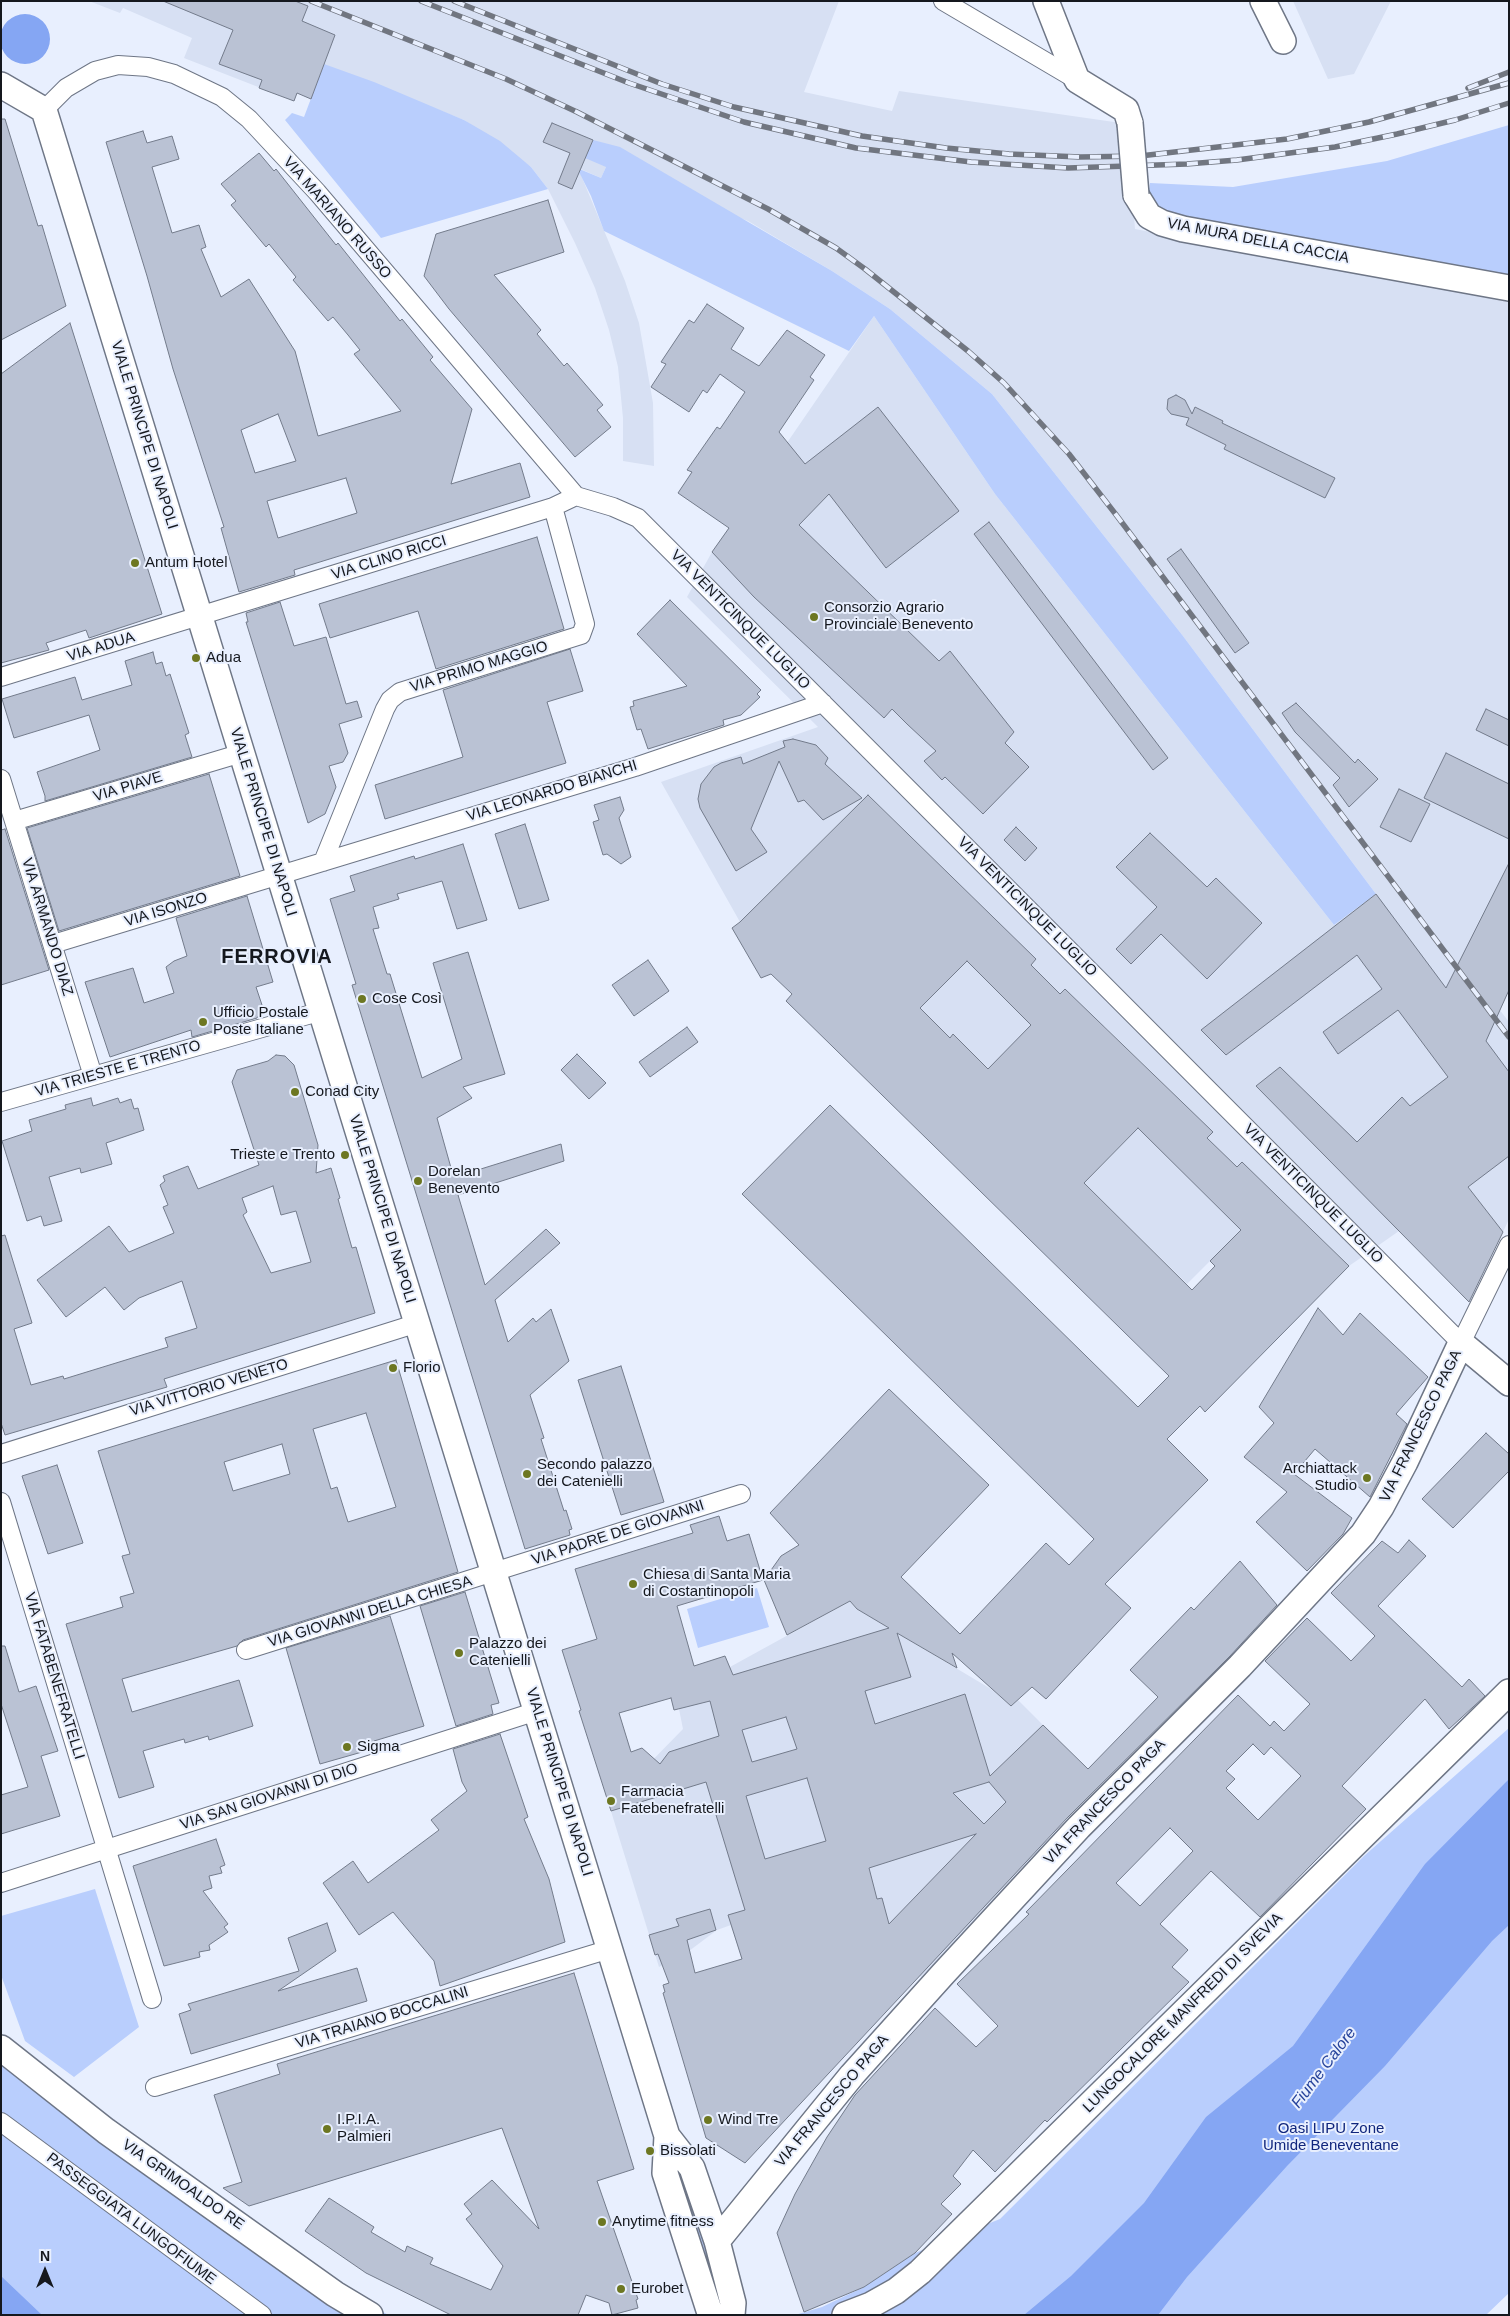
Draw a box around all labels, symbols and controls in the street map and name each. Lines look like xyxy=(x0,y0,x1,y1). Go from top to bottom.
street label: VIA MARIANO RUSSO xyxy=(279,153,395,283)
street label: VIA MURA DELLA CACCIA xyxy=(1165,215,1351,267)
street label: VIALE PRINCIPE DI NAPOLI xyxy=(107,339,181,531)
street label: VIA CLINO RICCI xyxy=(329,532,449,584)
street label: VIA VENTICINQUE LUGLIO xyxy=(666,546,814,694)
place label: Antum Hotel xyxy=(145,554,228,572)
marker: Antum Hotel xyxy=(129,557,141,569)
place label: Consorzio Agrario Provinciale Benevento xyxy=(824,599,973,634)
marker: Consorzio Agrario Provinciale Benevento xyxy=(808,611,820,623)
street label: VIA ADUA xyxy=(65,628,137,666)
street label: VIA PRIMO MAGGIO xyxy=(408,637,550,697)
place label: Adua xyxy=(206,649,241,667)
marker: Adua xyxy=(190,652,202,664)
street label: VIALE PRINCIPE DI NAPOLI xyxy=(226,726,300,918)
street label: VIA LEONARDO BIANCHI xyxy=(464,756,640,826)
street label: VIA PIAVE xyxy=(91,768,165,806)
street label: VIA VENTICINQUE LUGLIO xyxy=(953,833,1101,981)
street label: VIA ARMANDO DIAZ xyxy=(17,856,77,998)
street label: VIA ISONZO xyxy=(122,889,210,931)
district label: FERROVIA xyxy=(220,945,334,969)
place label: Cose Così xyxy=(372,990,442,1008)
marker: Cose Così xyxy=(356,993,368,1005)
place label: Ufficio Postale Poste Italiane xyxy=(213,1004,309,1039)
marker: Ufficio Postale Poste Italiane xyxy=(197,1016,209,1028)
street label: VIA TRIESTE E TRENTO xyxy=(33,1037,203,1101)
place label: Conad City xyxy=(305,1083,379,1101)
marker: Conad City xyxy=(289,1086,301,1098)
street label: VIALE PRINCIPE DI NAPOLI xyxy=(345,1113,419,1305)
street label: VIA VENTICINQUE LUGLIO xyxy=(1239,1120,1387,1268)
place label: Trieste e Trento xyxy=(230,1146,335,1164)
marker: Trieste e Trento xyxy=(339,1149,351,1161)
place label: Dorelan Benevento xyxy=(428,1163,500,1198)
marker: Dorelan Benevento xyxy=(412,1175,424,1187)
street label: VIA FRANCESCO PAGA xyxy=(1376,1347,1466,1505)
street label: VIA VITTORIO VENETO xyxy=(128,1355,290,1421)
place label: Florio xyxy=(403,1359,441,1377)
marker: Florio xyxy=(387,1362,399,1374)
place label: Secondo palazzo dei Catenielli xyxy=(537,1456,652,1491)
place label: Archiattack Studio xyxy=(1283,1460,1357,1495)
marker: Secondo palazzo dei Catenielli xyxy=(521,1468,533,1480)
marker: Archiattack Studio xyxy=(1361,1472,1373,1484)
street label: VIA PADRE DE GIOVANNI xyxy=(529,1497,707,1569)
place label: Chiesa di Santa Maria di Costantinopoli xyxy=(643,1566,791,1601)
street label: VIA GIOVANNI DELLA CHIESA xyxy=(266,1572,474,1652)
marker: Chiesa di Santa Maria di Costantinopoli xyxy=(627,1578,639,1590)
street label: VIA FATABENEFRATELLI xyxy=(20,1590,88,1762)
place label: Palazzo dei Catenielli xyxy=(469,1635,547,1670)
marker: Palazzo dei Catenielli xyxy=(453,1647,465,1659)
street label: VIALE PRINCIPE DI NAPOLI xyxy=(522,1686,596,1878)
street label: VIA FRANCESCO PAGA xyxy=(1040,1736,1170,1868)
place label: Sigma xyxy=(357,1738,400,1756)
marker: Sigma xyxy=(341,1741,353,1753)
street label: VIA SAN GIOVANNI DI DIO xyxy=(178,1760,360,1834)
place label: Farmacia Fatebenefratelli xyxy=(621,1783,724,1818)
marker: Farmacia Fatebenefratelli xyxy=(605,1795,617,1807)
street label: LUNGOCALORE MANFREDI DI SVEVIA xyxy=(1079,1909,1287,2117)
street label: VIA TRAIANO BOCCALINI xyxy=(293,1983,471,2053)
water label: Fiume Calore xyxy=(1287,2024,1361,2112)
street label: VIA FRANCESCO PAGA xyxy=(771,2031,893,2171)
place label: I.P.I.A. Palmieri xyxy=(337,2111,391,2146)
place label: Wind Tre xyxy=(718,2111,778,2129)
marker: Wind Tre xyxy=(702,2114,714,2126)
park label: Oasi LIPU Zone Umide Beneventane xyxy=(1263,2120,1399,2155)
marker: I.P.I.A. Palmieri xyxy=(321,2123,333,2135)
street label: VIA GRIMOALDO RE xyxy=(118,2136,248,2234)
place label: Bissolati xyxy=(660,2142,716,2160)
marker: Bissolati xyxy=(644,2145,656,2157)
street label: PASSEGGIATA LUNGOFIUME xyxy=(43,2149,219,2289)
place label: Anytime fitness xyxy=(612,2213,714,2231)
marker: Anytime fitness xyxy=(596,2216,608,2228)
north arrow xyxy=(20,2246,70,2296)
place label: Eurobet xyxy=(631,2280,684,2298)
marker: Eurobet xyxy=(615,2283,627,2295)

